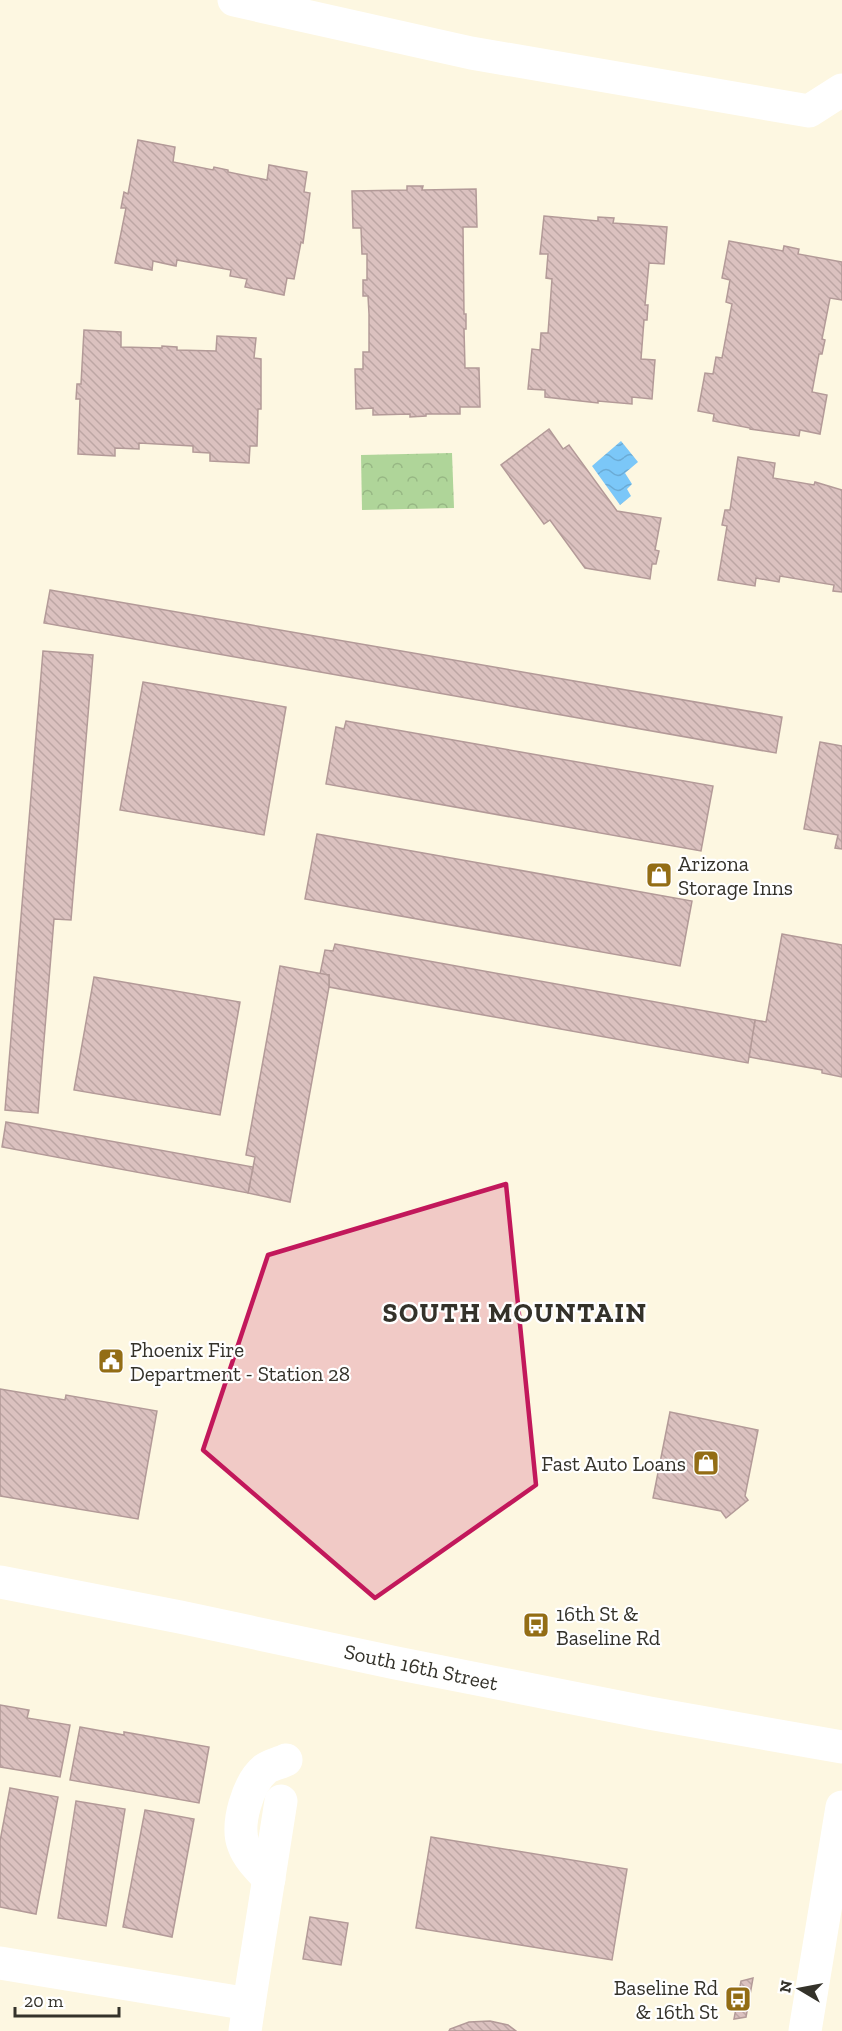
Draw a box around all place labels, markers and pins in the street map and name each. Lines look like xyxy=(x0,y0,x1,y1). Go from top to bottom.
place label: Arizona Storage Inns xyxy=(678,851,793,900)
shop icon: Arizona Storage Inns xyxy=(644,860,674,890)
place label: Phoenix Fire Department - Station 28 xyxy=(130,1337,350,1386)
public building icon: Phoenix Fire Department - Station 28 xyxy=(96,1346,126,1376)
shop icon: Fast Auto Loans xyxy=(691,1448,721,1478)
place label: Fast Auto Loans xyxy=(541,1451,686,1476)
place label: 16th St & Baseline Rd xyxy=(556,1601,661,1650)
bus stop icon: 16th St & Baseline Rd xyxy=(521,1610,551,1640)
place label: Baseline Rd & 16th St xyxy=(614,1975,718,2024)
bus stop icon: Baseline Rd & 16th St xyxy=(723,1984,753,2014)

